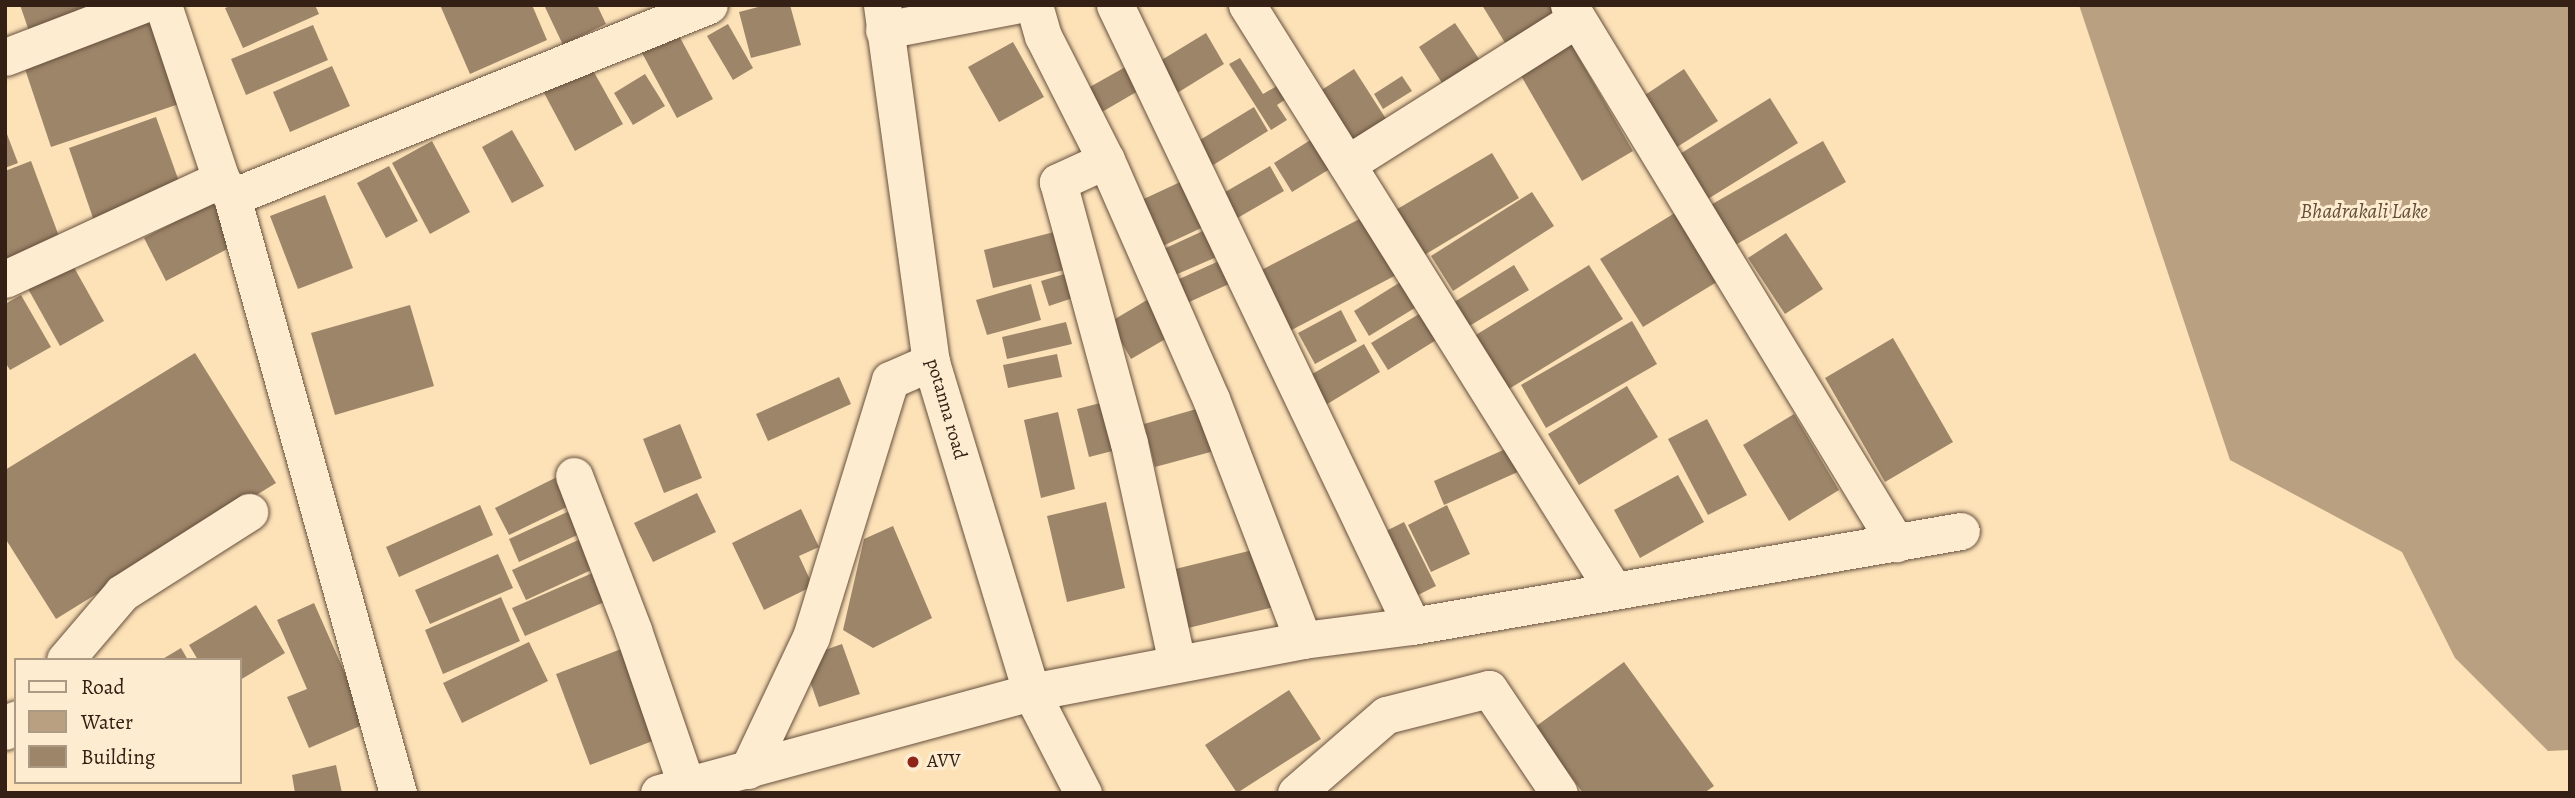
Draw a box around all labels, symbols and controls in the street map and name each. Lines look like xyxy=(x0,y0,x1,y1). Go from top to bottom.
water label: Bhadrakali Lake xyxy=(2300,198,2428,224)
street label: potanna road xyxy=(921,356,971,462)
legend xyxy=(14,658,242,784)
text: Road xyxy=(81,673,125,701)
text: Water xyxy=(81,708,133,736)
text: Building xyxy=(81,743,155,771)
place label: AVV xyxy=(927,751,960,773)
marker: AVV xyxy=(905,754,921,770)

